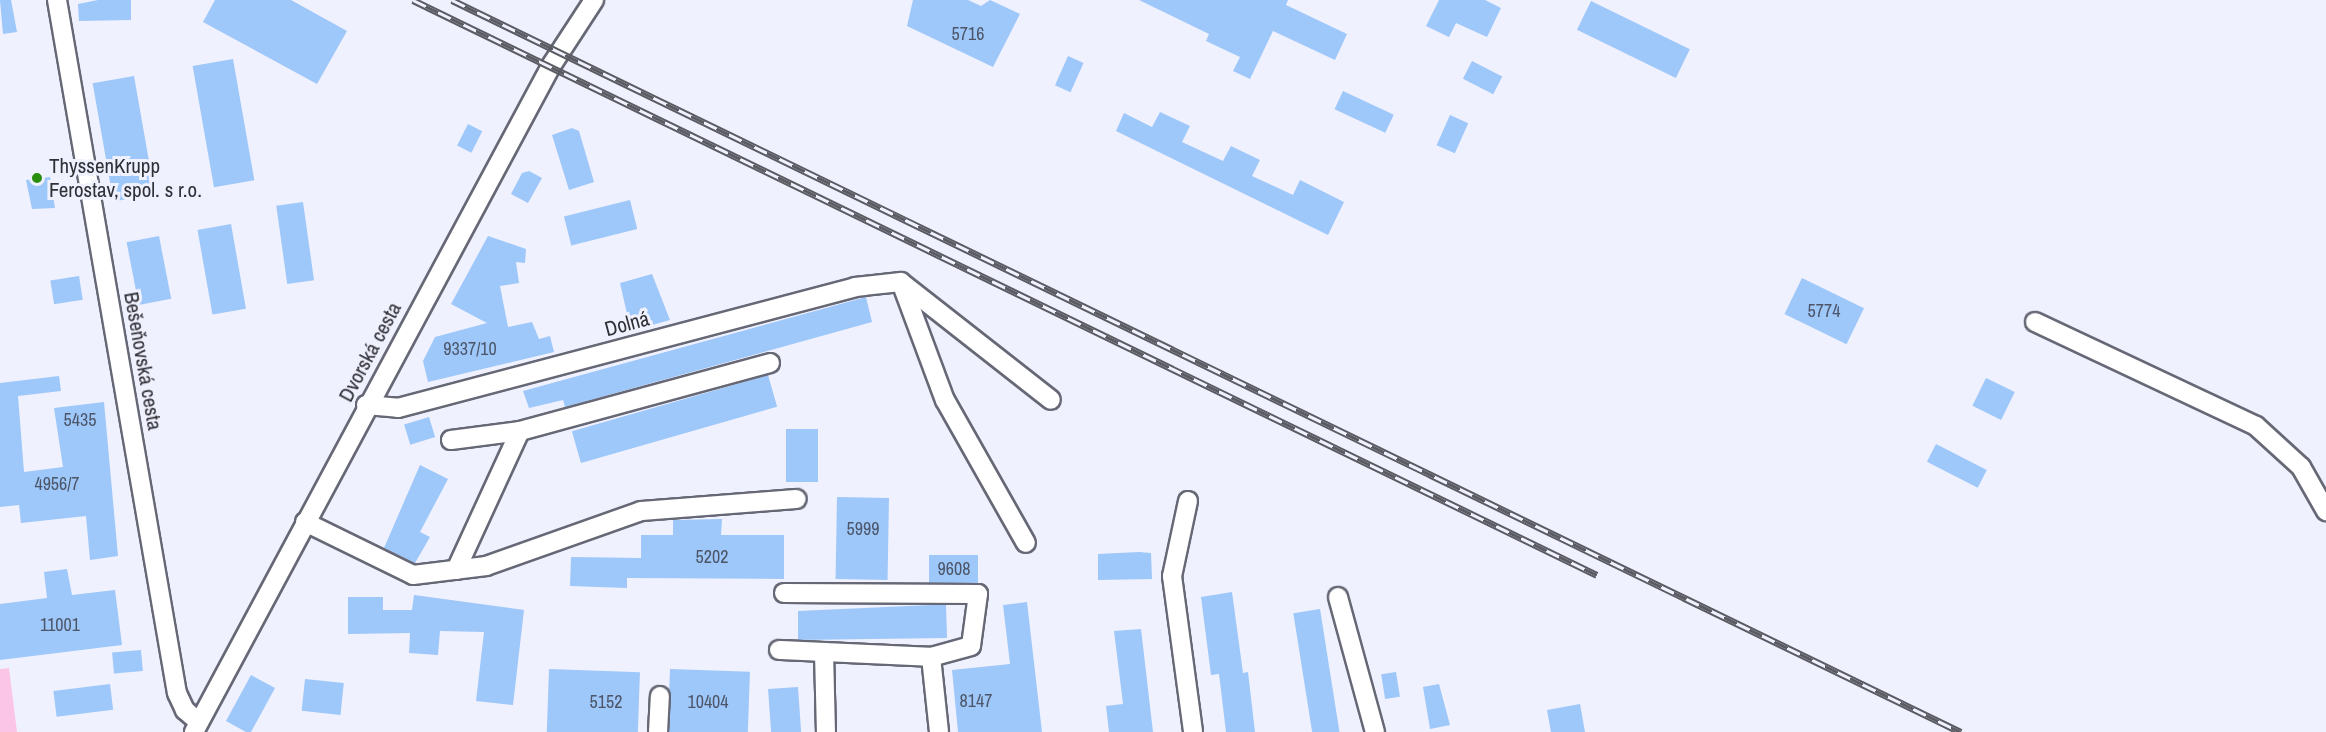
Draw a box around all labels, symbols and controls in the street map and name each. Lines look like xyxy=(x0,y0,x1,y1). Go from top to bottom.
house number: 5716 xyxy=(952,23,984,45)
place label: ThyssenKrupp Ferostav, spol. s r.o. xyxy=(49,153,202,203)
marker: ThyssenKrupp Ferostav, spol. s r.o. xyxy=(30,171,44,185)
street label: Bešeňovská cesta xyxy=(118,290,168,432)
street label: Dvorská cesta xyxy=(333,298,407,406)
house number: 5774 xyxy=(1808,300,1840,322)
street label: Dolná xyxy=(602,306,652,342)
house number: 9337/10 xyxy=(443,338,497,360)
house number: 5435 xyxy=(64,409,96,431)
house number: 4956/7 xyxy=(34,473,80,495)
house number: 5999 xyxy=(847,518,879,540)
house number: 5202 xyxy=(696,546,728,568)
house number: 9608 xyxy=(938,558,970,580)
house number: 11001 xyxy=(40,614,80,636)
house number: 8147 xyxy=(960,690,992,712)
house number: 5152 xyxy=(590,691,622,713)
house number: 10404 xyxy=(687,691,729,713)

